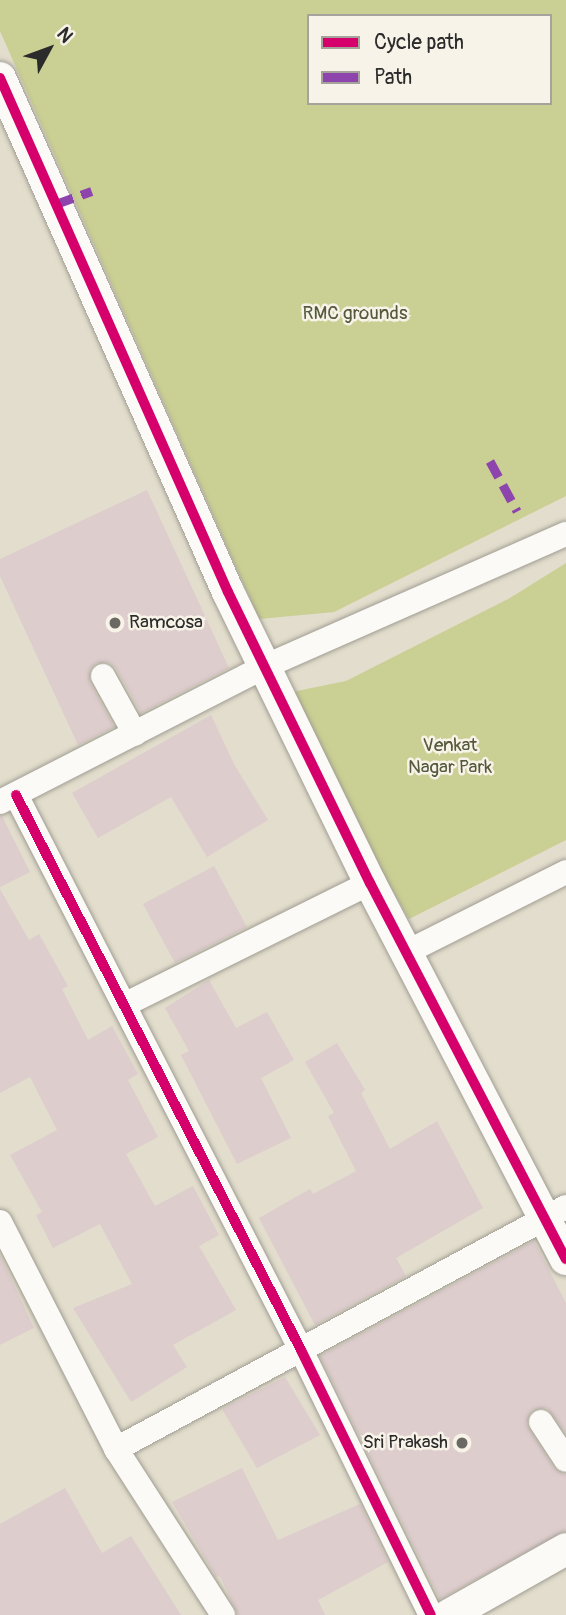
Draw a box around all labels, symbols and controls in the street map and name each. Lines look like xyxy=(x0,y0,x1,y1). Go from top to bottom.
north arrow xyxy=(14,14,84,84)
legend xyxy=(307,14,552,105)
text: N xyxy=(52,22,78,48)
text: Cycle path xyxy=(374,29,464,56)
text: Path xyxy=(374,64,412,91)
park label: RMC grounds xyxy=(303,303,407,325)
place label: Ramcosa xyxy=(129,612,203,634)
marker: Ramcosa xyxy=(107,615,123,631)
park label: Venkat Nagar Park xyxy=(408,735,492,779)
place label: Sri Prakash xyxy=(363,1432,448,1454)
marker: Sri Prakash xyxy=(454,1435,470,1451)

